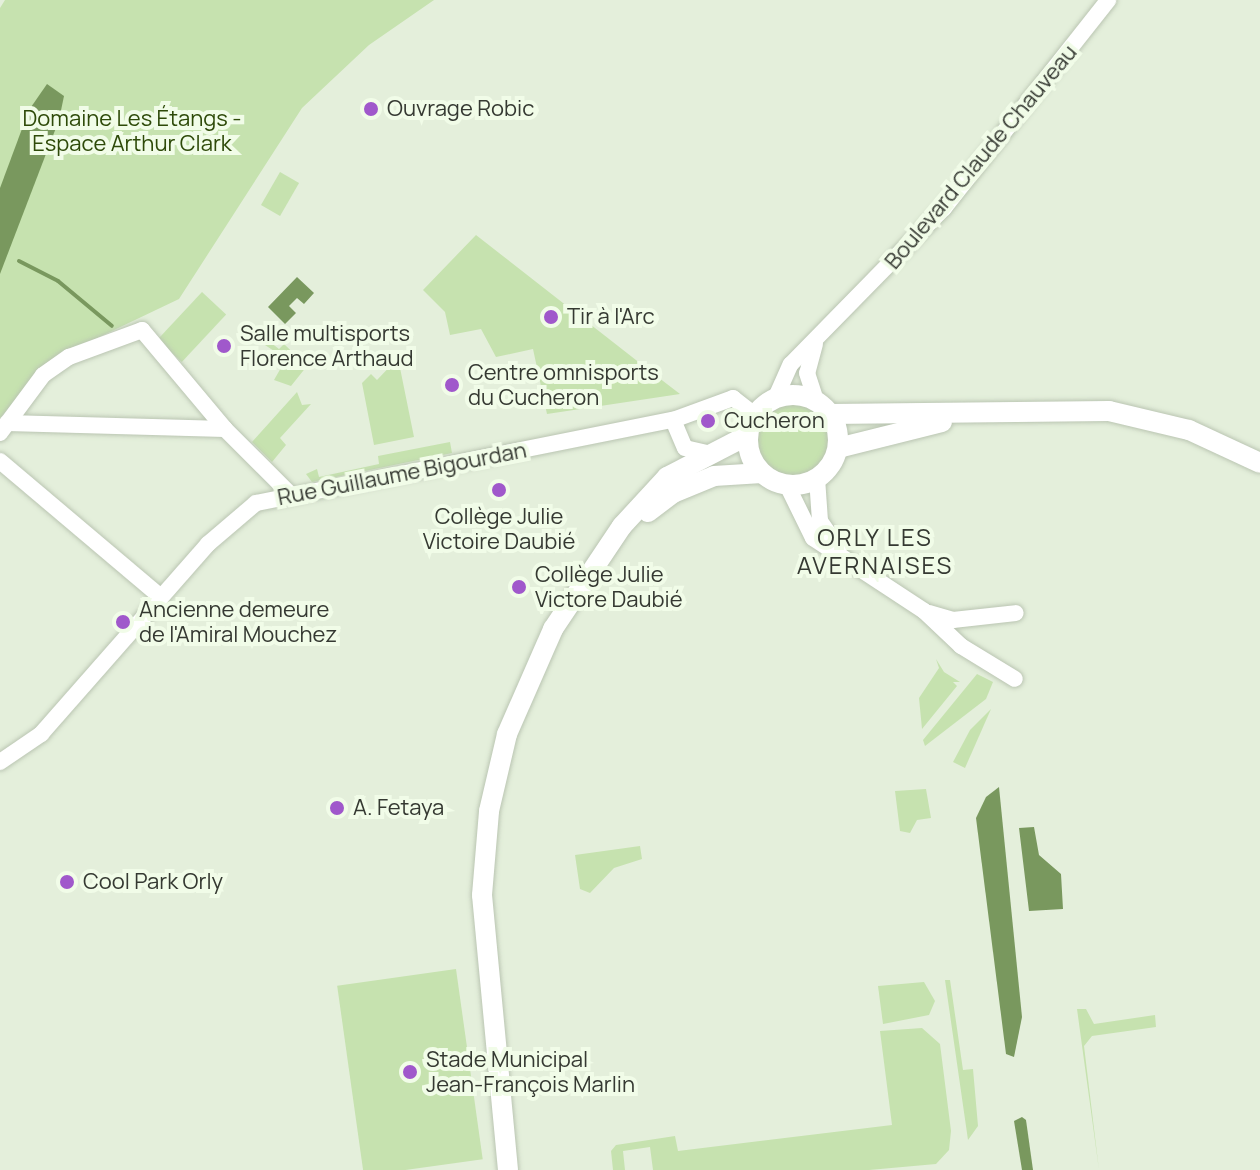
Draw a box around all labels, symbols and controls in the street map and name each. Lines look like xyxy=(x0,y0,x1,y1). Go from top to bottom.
street label: Boulevard Claude Chauveau xyxy=(880,40,1082,274)
place label: Ouvrage Robic xyxy=(387,96,534,122)
marker: Ouvrage Robic xyxy=(362,100,380,118)
park label: Domaine Les Étangs - Espace Arthur Clark xyxy=(23,105,241,156)
place label: Tir à l'Arc xyxy=(567,304,655,330)
marker: Tir à l'Arc xyxy=(542,308,560,326)
place label: Salle multisports Florence Arthaud xyxy=(240,320,414,372)
marker: Salle multisports Florence Arthaud xyxy=(215,337,233,355)
place label: Centre omnisports du Cucheron xyxy=(468,359,659,410)
marker: Centre omnisports du Cucheron xyxy=(443,376,461,394)
place label: Cucheron xyxy=(724,408,825,434)
marker: Cucheron xyxy=(699,412,717,430)
street label: Rue Guillaume Bigourdan xyxy=(275,437,529,511)
marker: Collège Julie Victoire Daubié xyxy=(490,481,508,499)
place label: Collège Julie Victoire Daubié xyxy=(423,503,575,554)
district label: ORLY LES AVERNAISES xyxy=(797,523,953,579)
place label: Collège Julie Victore Daubié xyxy=(535,561,683,612)
marker: Collège Julie Victore Daubié xyxy=(510,578,528,596)
place label: Ancienne demeure de l'Amiral Mouchez xyxy=(139,596,337,648)
marker: Ancienne demeure de l'Amiral Mouchez xyxy=(114,613,132,631)
place label: A. Fetaya xyxy=(353,795,444,821)
marker: A. Fetaya xyxy=(328,799,346,817)
place label: Cool Park Orly xyxy=(83,869,223,895)
marker: Cool Park Orly xyxy=(58,873,76,891)
place label: Stade Municipal Jean-François Marlin xyxy=(426,1046,635,1098)
marker: Stade Municipal Jean-François Marlin xyxy=(401,1063,419,1081)

